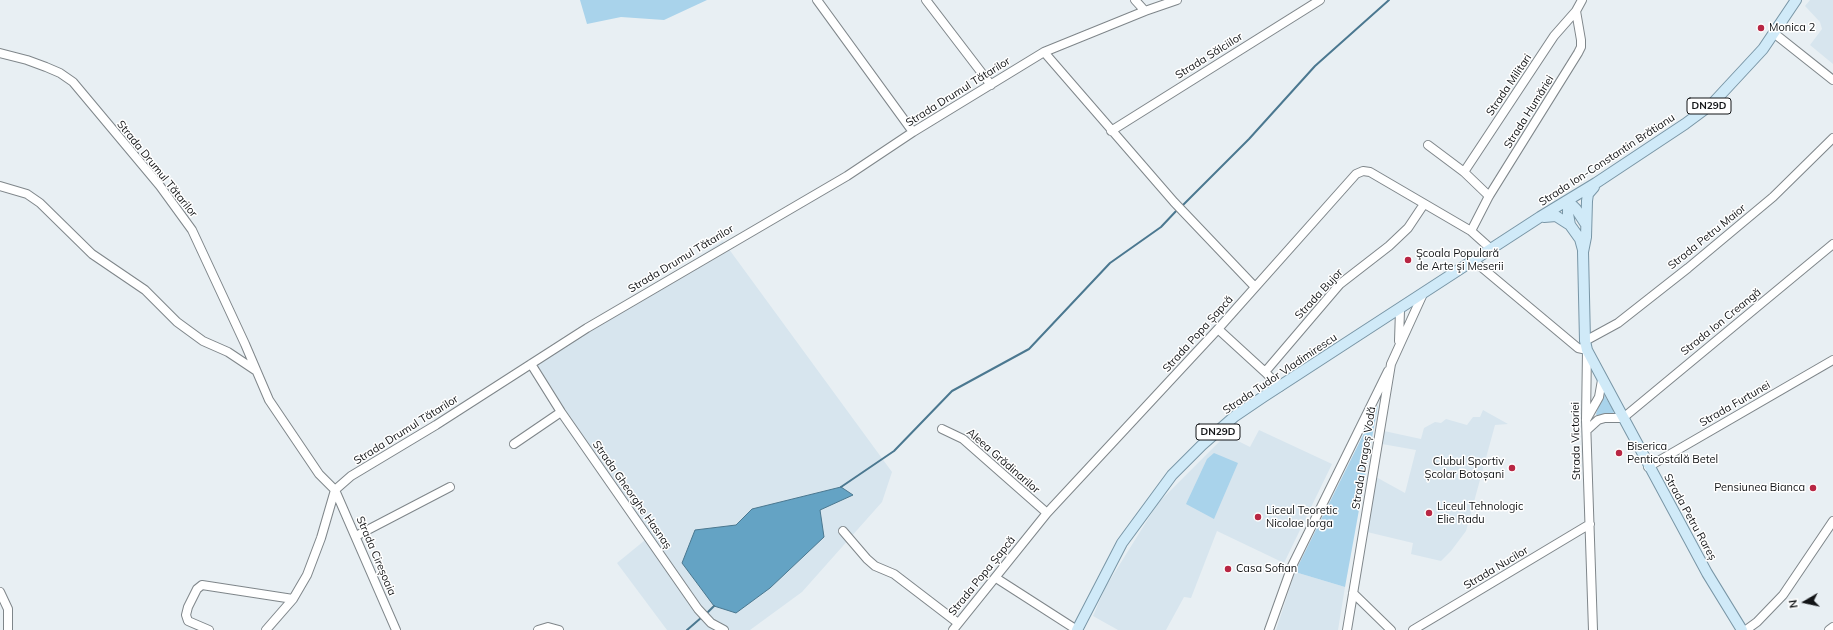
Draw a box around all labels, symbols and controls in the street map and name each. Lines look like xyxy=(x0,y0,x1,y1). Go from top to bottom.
place label: Monica 2 xyxy=(1769,21,1815,35)
marker: Monica 2 xyxy=(1756,23,1766,33)
street label: Strada Sălciilor xyxy=(1173,30,1245,82)
street label: Strada Militari xyxy=(1483,52,1535,118)
street label: Strada Drumul Tătarilor xyxy=(903,54,1013,130)
street label: Strada Humăriei xyxy=(1501,73,1557,151)
road number: DN29D xyxy=(1687,98,1731,114)
street label: Strada Ion-Constantin Brătianu xyxy=(1537,111,1677,209)
street label: Strada Drumul Tătarilor xyxy=(114,118,200,220)
street label: Strada Petru Maior xyxy=(1665,202,1749,272)
street label: Strada Drumul Tătarilor xyxy=(626,222,736,296)
place label: Şcoala Populară de Arte şi Meserii xyxy=(1416,247,1504,273)
marker: Şcoala Populară de Arte şi Meserii xyxy=(1403,255,1413,265)
street label: Strada Bujor xyxy=(1292,266,1346,322)
street label: Strada Ion Creangă xyxy=(1678,286,1764,358)
street label: Strada Popa Șapcă xyxy=(1160,293,1236,375)
street label: Strada Tudor Vladimirescu xyxy=(1220,331,1340,417)
street label: Strada Furtunei xyxy=(1697,378,1773,430)
street label: Strada Drumul Tătarilor xyxy=(351,392,461,468)
street label: Strada Victoriei xyxy=(1569,402,1583,480)
street label: Strada Dragoș Vodă xyxy=(1349,406,1379,510)
road number: DN29D xyxy=(1196,424,1240,440)
street label: Aleea Grădinarilor xyxy=(964,426,1042,496)
street label: Strada Gheorghe Hasnaș xyxy=(590,438,674,552)
place label: Biserica Penticostală Betel xyxy=(1627,440,1718,466)
marker: Biserica Penticostală Betel xyxy=(1614,448,1624,458)
place label: Clubul Sportiv Școlar Botoșani xyxy=(1425,455,1504,481)
marker: Clubul Sportiv Școlar Botoșani xyxy=(1507,463,1517,473)
street label: Strada Petru Rareș xyxy=(1661,471,1719,563)
place label: Pensiunea Bianca xyxy=(1714,481,1805,495)
marker: Pensiunea Bianca xyxy=(1808,483,1818,493)
place label: Liceul Tehnologic Elie Radu xyxy=(1437,500,1523,526)
place label: Liceul Teoretic Nicolae Iorga xyxy=(1266,504,1338,530)
marker: Liceul Tehnologic Elie Radu xyxy=(1424,508,1434,518)
marker: Liceul Teoretic Nicolae Iorga xyxy=(1253,512,1263,522)
street label: Strada Cireșoaia xyxy=(353,514,399,598)
street label: Strada Popa Șapcă xyxy=(946,534,1018,618)
street label: Strada Nucilor xyxy=(1461,544,1531,592)
place label: Casa Sofian xyxy=(1236,562,1297,576)
marker: Casa Sofian xyxy=(1223,564,1233,574)
north arrow xyxy=(1785,582,1825,622)
text: N xyxy=(1786,599,1801,609)

